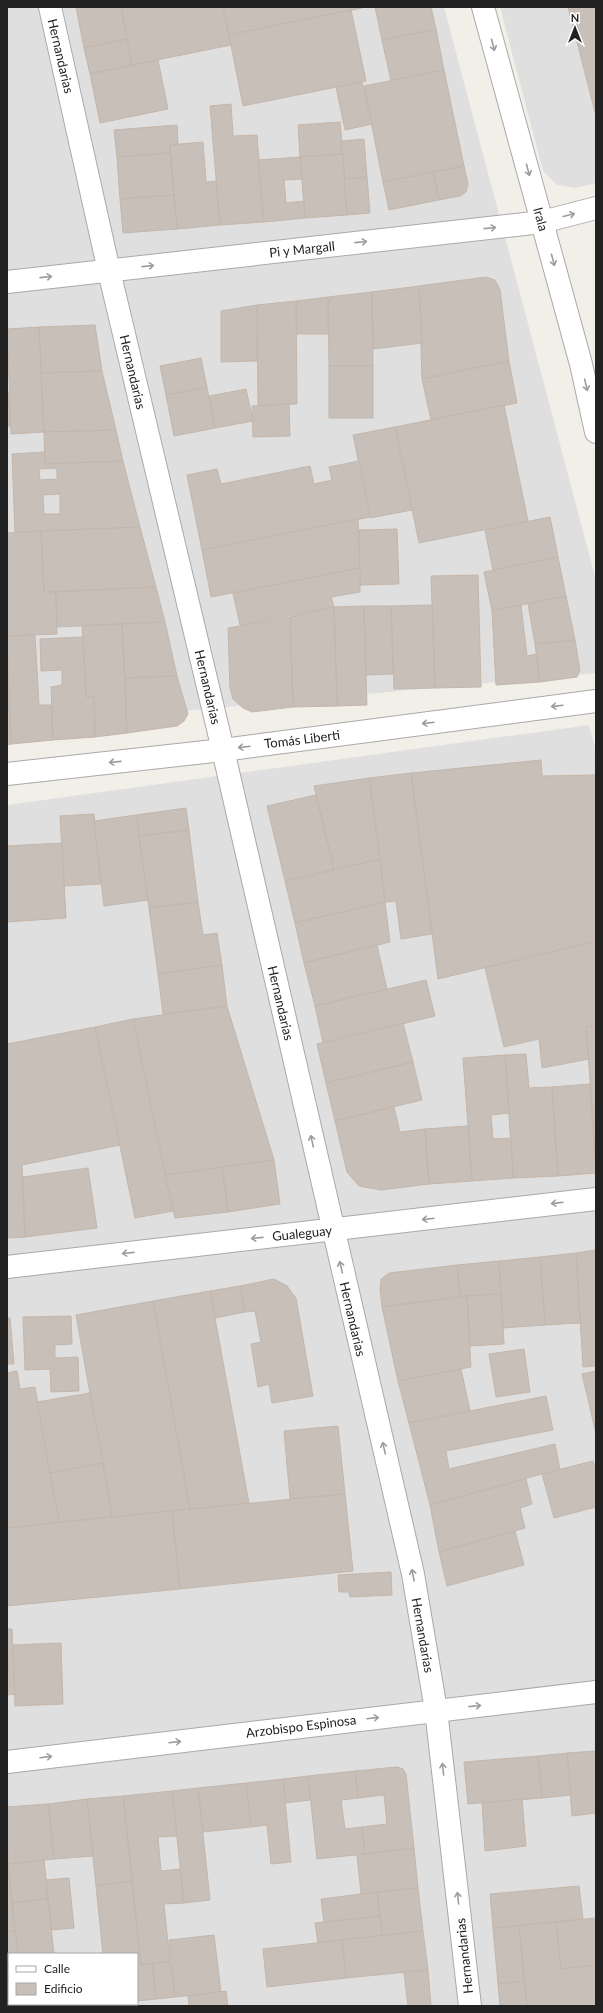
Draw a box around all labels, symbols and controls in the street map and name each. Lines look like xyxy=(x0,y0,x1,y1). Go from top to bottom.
north arrow xyxy=(555,8,595,48)
text: N xyxy=(571,11,579,24)
street label: Hernandarias xyxy=(45,17,77,95)
one-way arrow xyxy=(490,38,497,51)
one-way arrow xyxy=(525,163,532,176)
street label: Irala xyxy=(530,205,552,233)
one-way arrow xyxy=(562,211,575,219)
one-way arrow xyxy=(483,224,496,232)
street label: Pi y Margall xyxy=(268,238,336,260)
one-way arrow xyxy=(354,239,367,246)
one-way arrow xyxy=(549,253,557,266)
one-way arrow xyxy=(141,262,154,270)
one-way arrow xyxy=(39,274,52,281)
street label: Hernandarias xyxy=(117,333,149,411)
one-way arrow xyxy=(582,379,590,392)
street label: Hernandarias xyxy=(192,648,224,726)
one-way arrow xyxy=(551,703,564,710)
one-way arrow xyxy=(422,719,435,727)
street label: Tomás Liberti xyxy=(263,726,341,752)
one-way arrow xyxy=(238,743,251,751)
one-way arrow xyxy=(109,758,122,766)
street label: Hernandarias xyxy=(265,964,297,1042)
one-way arrow xyxy=(308,1134,316,1147)
one-way arrow xyxy=(551,1199,564,1207)
one-way arrow xyxy=(422,1215,435,1222)
street label: Gualeguay xyxy=(271,1222,333,1244)
one-way arrow xyxy=(251,1235,264,1242)
one-way arrow xyxy=(122,1249,135,1257)
one-way arrow xyxy=(337,1261,345,1274)
street label: Hernandarias xyxy=(337,1280,369,1358)
one-way arrow xyxy=(379,1442,387,1455)
one-way arrow xyxy=(408,1569,416,1582)
street label: Hernandarias xyxy=(409,1596,438,1674)
one-way arrow xyxy=(468,1702,481,1710)
street label: Arzobispo Espinosa xyxy=(245,1711,357,1741)
one-way arrow xyxy=(366,1714,379,1722)
one-way arrow xyxy=(168,1738,181,1746)
one-way arrow xyxy=(39,1754,52,1761)
one-way arrow xyxy=(439,1762,447,1775)
one-way arrow xyxy=(454,1892,461,1905)
street label: Hernandarias xyxy=(452,1917,476,1995)
legend xyxy=(8,1953,138,2005)
text: Calle xyxy=(44,1961,70,1976)
text: Edificio xyxy=(44,1981,83,1996)

